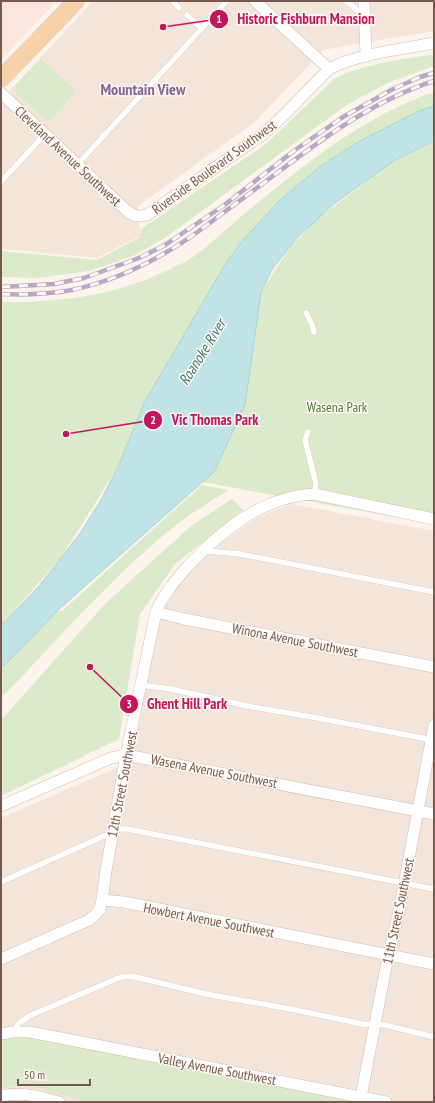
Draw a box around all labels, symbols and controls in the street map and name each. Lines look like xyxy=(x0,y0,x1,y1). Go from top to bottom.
callout: Historic Fishburn Mansion xyxy=(209,5,383,32)
text: Historic Fishburn Mansion xyxy=(237,9,375,28)
text: 1 xyxy=(216,11,222,26)
district label: Mountain View xyxy=(100,79,186,99)
street label: Cleveland Avenue Southwest xyxy=(11,102,125,210)
street label: Riverside Boulevard Southwest xyxy=(148,116,280,218)
water label: Roanoke River xyxy=(174,314,231,388)
park label: Wasena Park xyxy=(307,398,368,416)
callout: Vic Thomas Park xyxy=(143,406,267,433)
text: Vic Thomas Park xyxy=(170,410,259,429)
text: 2 xyxy=(150,412,156,427)
street label: Winona Avenue Southwest xyxy=(230,619,360,661)
callout: Ghent Hill Park xyxy=(119,690,235,717)
text: Ghent Hill Park xyxy=(147,694,228,713)
text: 3 xyxy=(126,696,132,711)
street label: 12th Street Southwest xyxy=(103,729,141,839)
street label: Wasena Avenue Southwest xyxy=(149,750,279,792)
street label: 11th Street Southwest xyxy=(378,856,418,966)
street label: Howbert Avenue Southwest xyxy=(142,898,276,942)
street label: Valley Avenue Southwest xyxy=(155,1049,278,1089)
scale bar xyxy=(18,1061,90,1087)
text: 50 m xyxy=(24,1067,45,1082)

